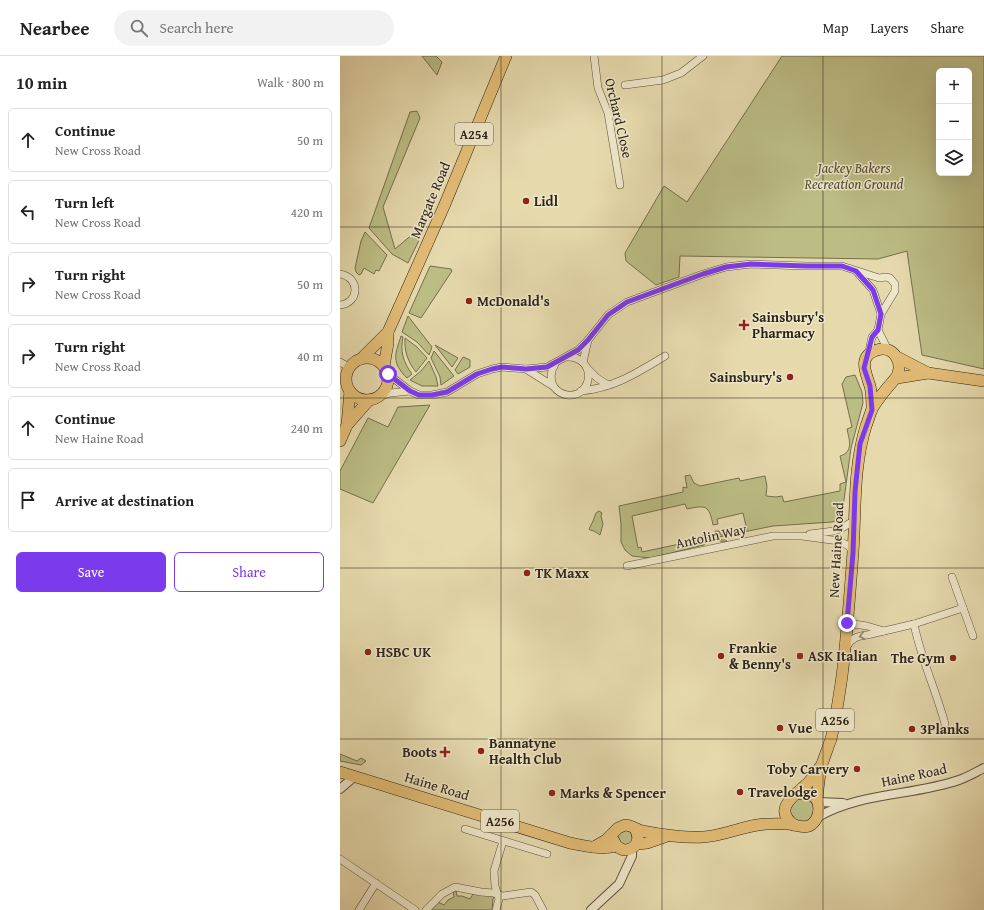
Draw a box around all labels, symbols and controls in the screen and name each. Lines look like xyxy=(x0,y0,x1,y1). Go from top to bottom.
search box xyxy=(114,10,394,46)
text: Nearbee xyxy=(20,14,90,42)
icon: search xyxy=(128,17,150,39)
text: Search here xyxy=(160,17,234,38)
text: Map xyxy=(823,18,849,38)
text: Layers xyxy=(871,18,909,38)
text: Share xyxy=(931,18,964,38)
map controls xyxy=(936,68,972,176)
button: + xyxy=(936,68,972,104)
text: 10 min xyxy=(16,70,67,95)
text: Walk · 800 m xyxy=(257,73,324,92)
street label: Orchard Close xyxy=(600,76,638,160)
button: − xyxy=(936,104,972,140)
text: Continue xyxy=(55,120,116,141)
road number: A254 xyxy=(455,123,493,145)
icon: ahead xyxy=(17,129,39,151)
text: 50 m xyxy=(297,131,323,150)
button: layers xyxy=(936,140,972,176)
text: New Cross Road xyxy=(55,141,141,160)
street label: Margate Road xyxy=(405,158,455,241)
park label: Jackey Bakers Recreation Ground xyxy=(803,158,904,194)
place label: Lidl xyxy=(534,191,559,211)
text: Turn left xyxy=(55,192,114,213)
marker: Lidl xyxy=(521,196,531,206)
icon: left xyxy=(17,201,39,223)
text: 420 m xyxy=(291,203,323,222)
text: New Cross Road xyxy=(55,213,141,232)
text: Turn right xyxy=(55,264,126,285)
icon: right xyxy=(17,273,39,295)
text: 50 m xyxy=(297,275,323,294)
text: New Cross Road xyxy=(55,285,141,304)
place label: McDonald's xyxy=(477,291,550,311)
marker: McDonald's xyxy=(464,296,474,306)
place label: Sainsbury's Pharmacy xyxy=(752,307,824,343)
marker: Sainsbury's Pharmacy xyxy=(739,320,749,330)
text: Turn right xyxy=(55,336,126,357)
icon: right xyxy=(17,345,39,367)
text: 40 m xyxy=(297,347,323,366)
text: New Cross Road xyxy=(55,357,141,376)
route start xyxy=(379,365,397,383)
place label: Sainsbury's xyxy=(710,367,782,387)
marker: Sainsbury's xyxy=(785,372,795,382)
text: Continue xyxy=(55,408,116,429)
icon: ahead xyxy=(17,417,39,439)
text: 240 m xyxy=(291,419,323,438)
text: New Haine Road xyxy=(55,429,144,448)
icon: arrive xyxy=(17,489,39,511)
text: Arrive at destination xyxy=(55,490,194,511)
street label: New Haine Road xyxy=(824,501,849,598)
street label: Antolin Way xyxy=(674,519,748,553)
button: Save xyxy=(16,552,166,592)
button: Share xyxy=(174,552,324,592)
place label: TK Maxx xyxy=(535,563,590,583)
marker: TK Maxx xyxy=(522,568,532,578)
route end xyxy=(838,614,856,632)
one-way arrow xyxy=(858,632,865,640)
place label: Frankie & Benny's xyxy=(729,638,791,674)
place label: HSBC UK xyxy=(376,642,431,662)
place label: ASK Italian xyxy=(808,646,878,666)
marker: HSBC UK xyxy=(363,647,373,657)
place label: The Gym xyxy=(891,648,945,668)
marker: Frankie & Benny's xyxy=(716,651,726,661)
marker: ASK Italian xyxy=(795,651,805,661)
marker: The Gym xyxy=(948,653,958,663)
road number: A256 xyxy=(816,709,854,731)
place label: Vue xyxy=(788,718,812,738)
place label: 3Planks xyxy=(920,719,969,739)
marker: Vue xyxy=(775,723,785,733)
marker: 3Planks xyxy=(907,724,917,734)
place label: Bannatyne Health Club xyxy=(489,733,562,769)
place label: Boots xyxy=(402,742,437,762)
marker: Bannatyne Health Club xyxy=(476,746,486,756)
marker: Boots xyxy=(440,747,450,757)
street label: Haine Road xyxy=(879,758,949,792)
place label: Toby Carvery xyxy=(767,759,850,779)
marker: Toby Carvery xyxy=(852,764,862,774)
street label: Haine Road xyxy=(402,767,472,805)
place label: Travelodge xyxy=(748,782,817,802)
place label: Marks & Spencer xyxy=(560,783,666,803)
marker: Travelodge xyxy=(735,787,745,797)
marker: Marks & Spencer xyxy=(547,788,557,798)
road number: A256 xyxy=(481,810,519,832)

